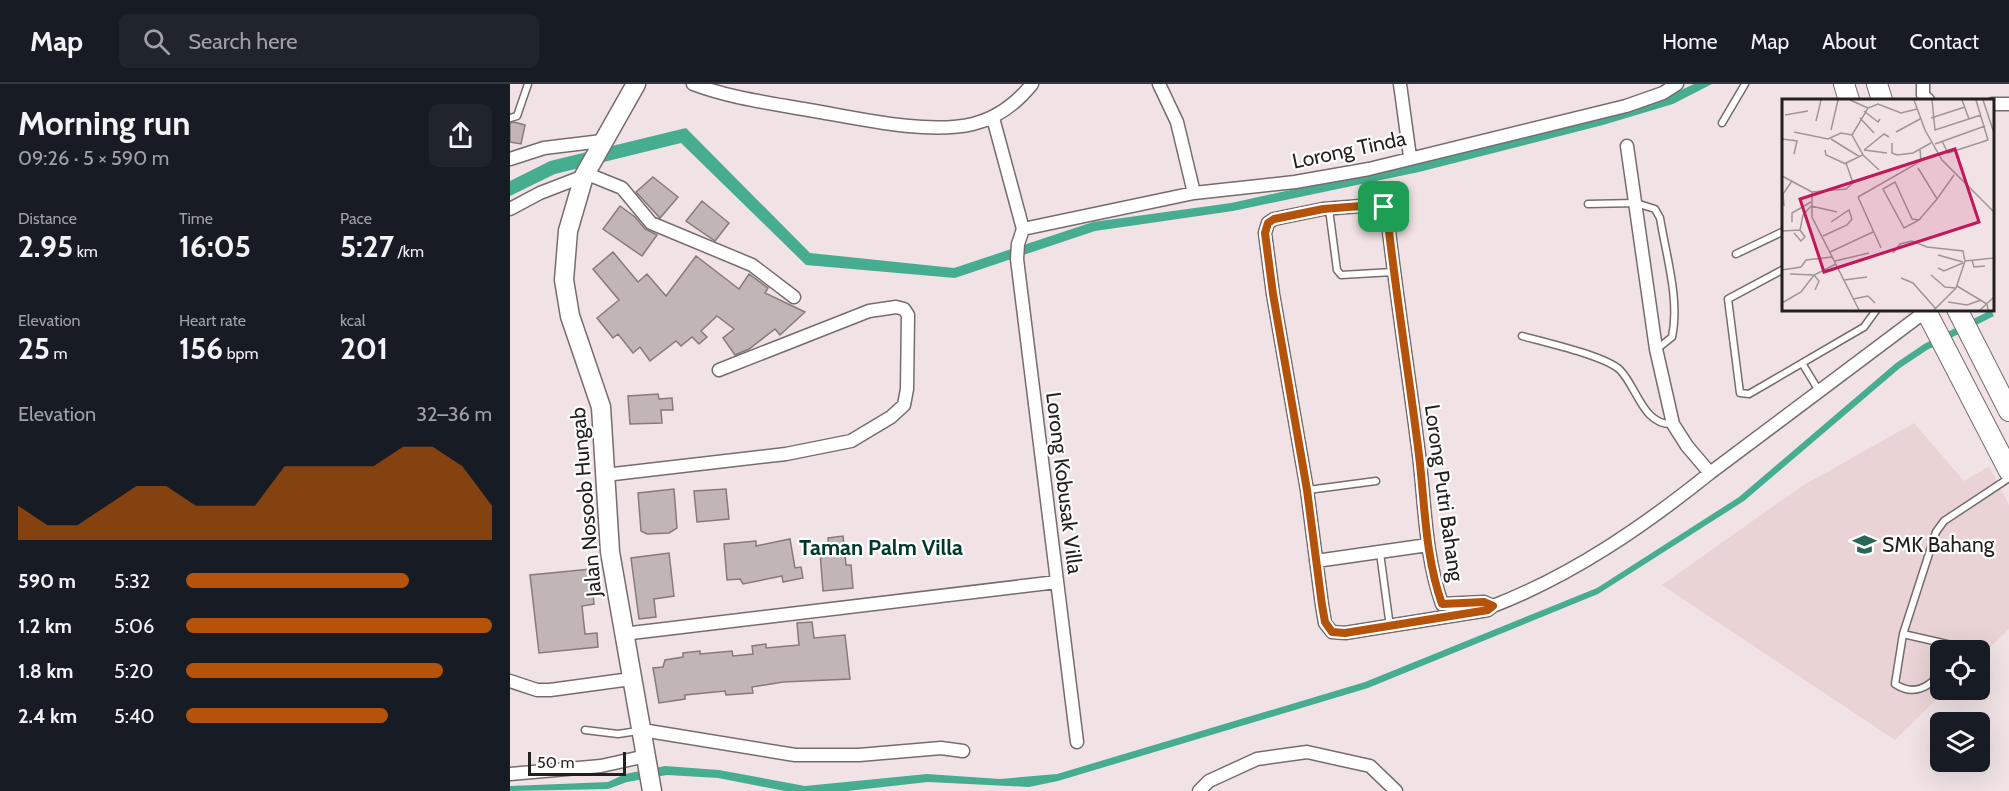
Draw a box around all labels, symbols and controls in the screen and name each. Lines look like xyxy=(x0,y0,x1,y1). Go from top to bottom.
search box xyxy=(119,14,539,68)
text: Map xyxy=(30,24,83,58)
icon: search xyxy=(140,25,173,58)
text: Search here xyxy=(188,28,297,55)
text: Home xyxy=(1662,29,1718,54)
text: Map xyxy=(1751,29,1789,54)
text: About xyxy=(1822,29,1876,54)
text: Contact xyxy=(1909,29,1979,54)
inset map xyxy=(1782,99,1994,310)
text: Morning run xyxy=(18,103,190,143)
button: share xyxy=(429,104,492,167)
street label: Lorong Tinda xyxy=(1290,125,1408,174)
text: 09:26 · 5 × 590 m xyxy=(18,146,169,170)
pin xyxy=(1358,181,1409,232)
icon: arrive xyxy=(1367,190,1400,223)
text: Distance xyxy=(18,209,77,228)
text: Time xyxy=(179,209,213,228)
text: Pace xyxy=(340,209,372,228)
text: 2.95 xyxy=(18,228,73,265)
text: 16:05 xyxy=(179,228,251,265)
text: 5:27 xyxy=(340,228,394,265)
text: km xyxy=(73,242,98,261)
text: /km xyxy=(394,242,424,261)
text: Elevation xyxy=(18,311,81,330)
text: Heart rate xyxy=(179,311,246,330)
text: kcal xyxy=(340,311,366,330)
text: 25 xyxy=(18,330,50,367)
text: 156 xyxy=(179,330,223,367)
text: 201 xyxy=(340,330,388,367)
text: m xyxy=(50,344,68,363)
text: bpm xyxy=(223,344,258,363)
street label: Lorong Kobusak Villa xyxy=(1041,391,1088,575)
text: Elevation xyxy=(18,402,96,426)
text: 32–36 m xyxy=(416,402,492,426)
street label: Lorong Putri Bahang xyxy=(1420,403,1469,584)
street label: Jalan Nosoob Hungab xyxy=(565,406,606,599)
school or university icon: SMK Bahang xyxy=(1851,532,1877,558)
place label: SMK Bahang xyxy=(1882,532,1995,557)
district label: Taman Palm Villa xyxy=(799,534,963,561)
text: 590 m xyxy=(18,569,76,593)
text: 5:32 xyxy=(114,569,150,593)
text: 1.2 km xyxy=(18,614,72,638)
text: 5:06 xyxy=(114,614,154,638)
map controls xyxy=(1930,640,1990,772)
button: locate xyxy=(1930,640,1990,700)
text: 1.8 km xyxy=(18,659,73,683)
text: 5:20 xyxy=(114,659,153,683)
text: 2.4 km xyxy=(18,704,77,728)
text: 5:40 xyxy=(114,704,155,728)
button: layers xyxy=(1930,712,1990,772)
scale bar xyxy=(528,749,626,776)
text: 50 m xyxy=(537,753,574,772)

